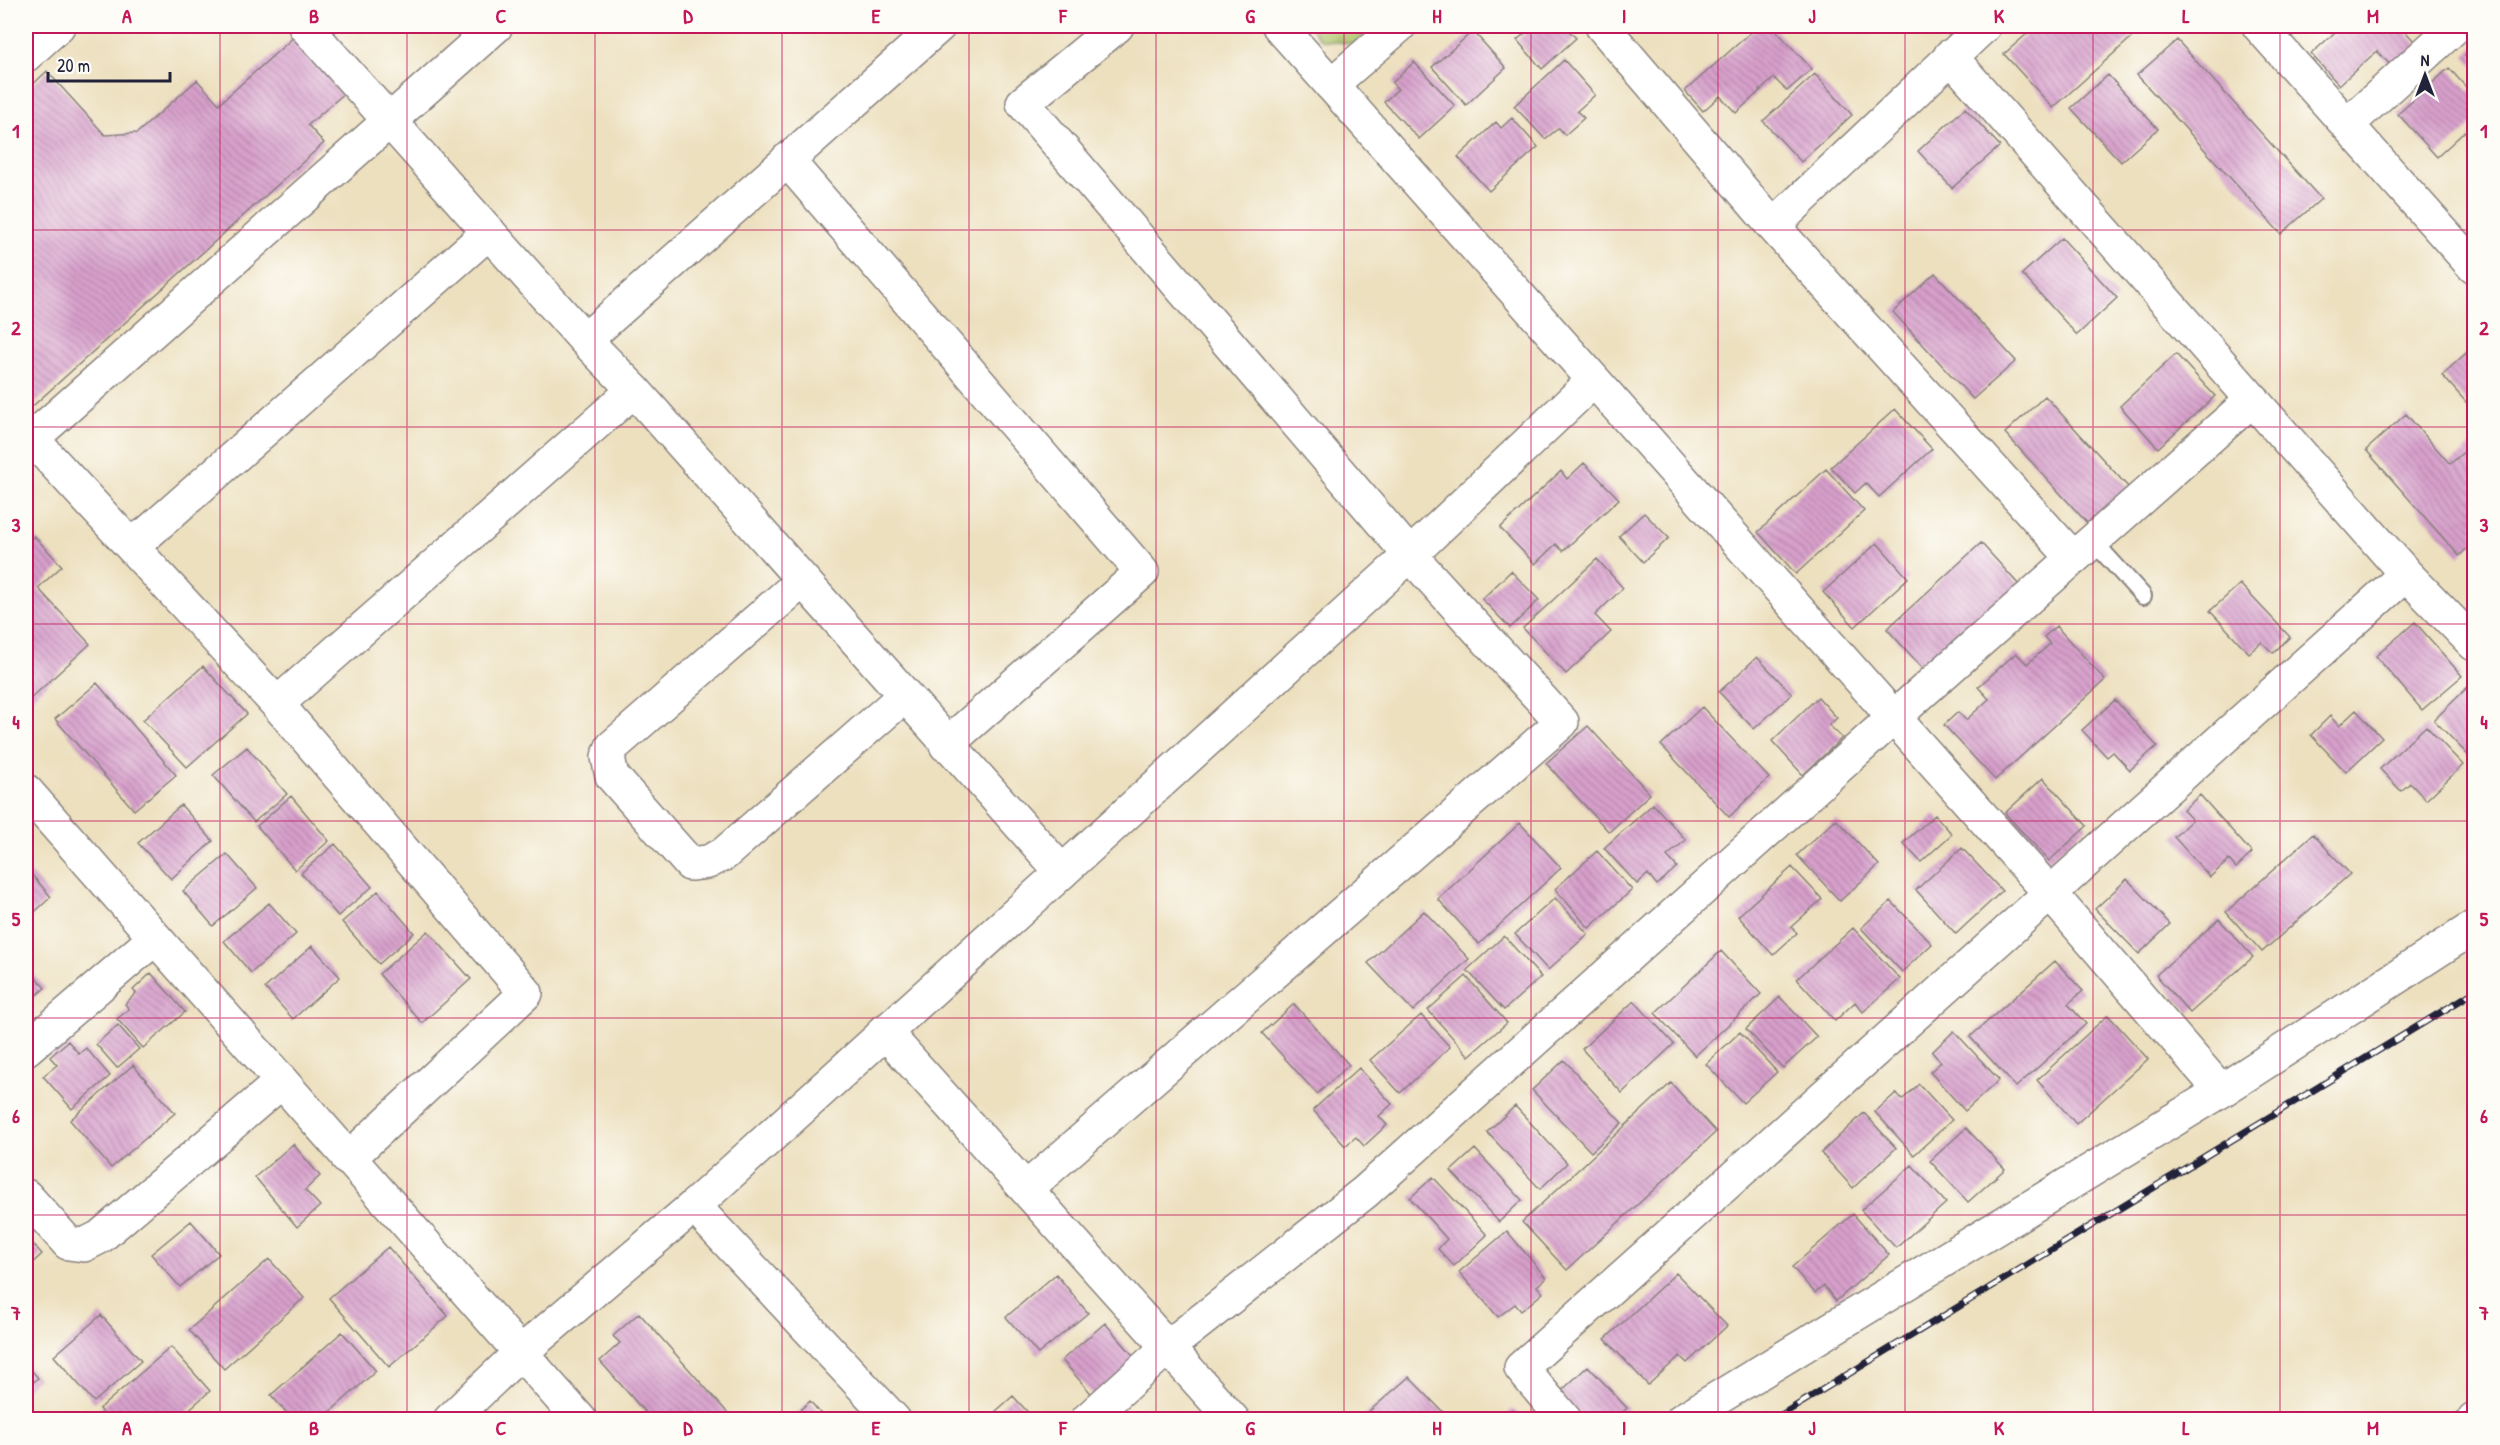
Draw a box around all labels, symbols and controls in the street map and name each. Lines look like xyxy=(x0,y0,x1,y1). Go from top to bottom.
text: A xyxy=(122,2,132,29)
text: B xyxy=(309,2,319,29)
text: C xyxy=(496,2,507,29)
text: D xyxy=(683,2,693,29)
text: E xyxy=(872,2,881,29)
text: F xyxy=(1058,2,1068,29)
text: G xyxy=(1245,2,1255,29)
text: H xyxy=(1432,2,1442,29)
text: I xyxy=(1622,2,1626,29)
text: J xyxy=(1808,2,1816,29)
text: K xyxy=(1994,2,2005,29)
text: L xyxy=(2182,2,2190,29)
text: M xyxy=(2367,2,2379,29)
scale bar xyxy=(48,45,170,83)
north arrow xyxy=(2395,45,2455,105)
text: N xyxy=(2421,49,2430,71)
text: 20 m xyxy=(57,53,90,78)
text: 1 xyxy=(12,117,20,144)
text: 1 xyxy=(2480,117,2488,144)
text: 2 xyxy=(11,314,21,341)
text: 2 xyxy=(2479,314,2489,341)
text: 3 xyxy=(12,511,21,538)
text: 3 xyxy=(2480,511,2489,538)
text: 4 xyxy=(12,708,20,735)
text: 4 xyxy=(2480,708,2488,735)
text: 5 xyxy=(12,905,21,932)
text: 5 xyxy=(2480,905,2489,932)
text: 6 xyxy=(12,1102,20,1129)
text: 6 xyxy=(2480,1102,2488,1129)
text: 7 xyxy=(10,1299,21,1326)
text: 7 xyxy=(2478,1299,2489,1326)
text: A xyxy=(122,1414,132,1441)
text: B xyxy=(309,1414,319,1441)
text: C xyxy=(496,1414,507,1441)
text: D xyxy=(683,1414,693,1441)
text: E xyxy=(872,1414,881,1441)
text: F xyxy=(1058,1414,1068,1441)
text: G xyxy=(1245,1414,1255,1441)
text: H xyxy=(1432,1414,1442,1441)
text: I xyxy=(1622,1414,1626,1441)
text: J xyxy=(1808,1414,1816,1441)
text: K xyxy=(1994,1414,2005,1441)
text: L xyxy=(2182,1414,2190,1441)
text: M xyxy=(2367,1414,2379,1441)

